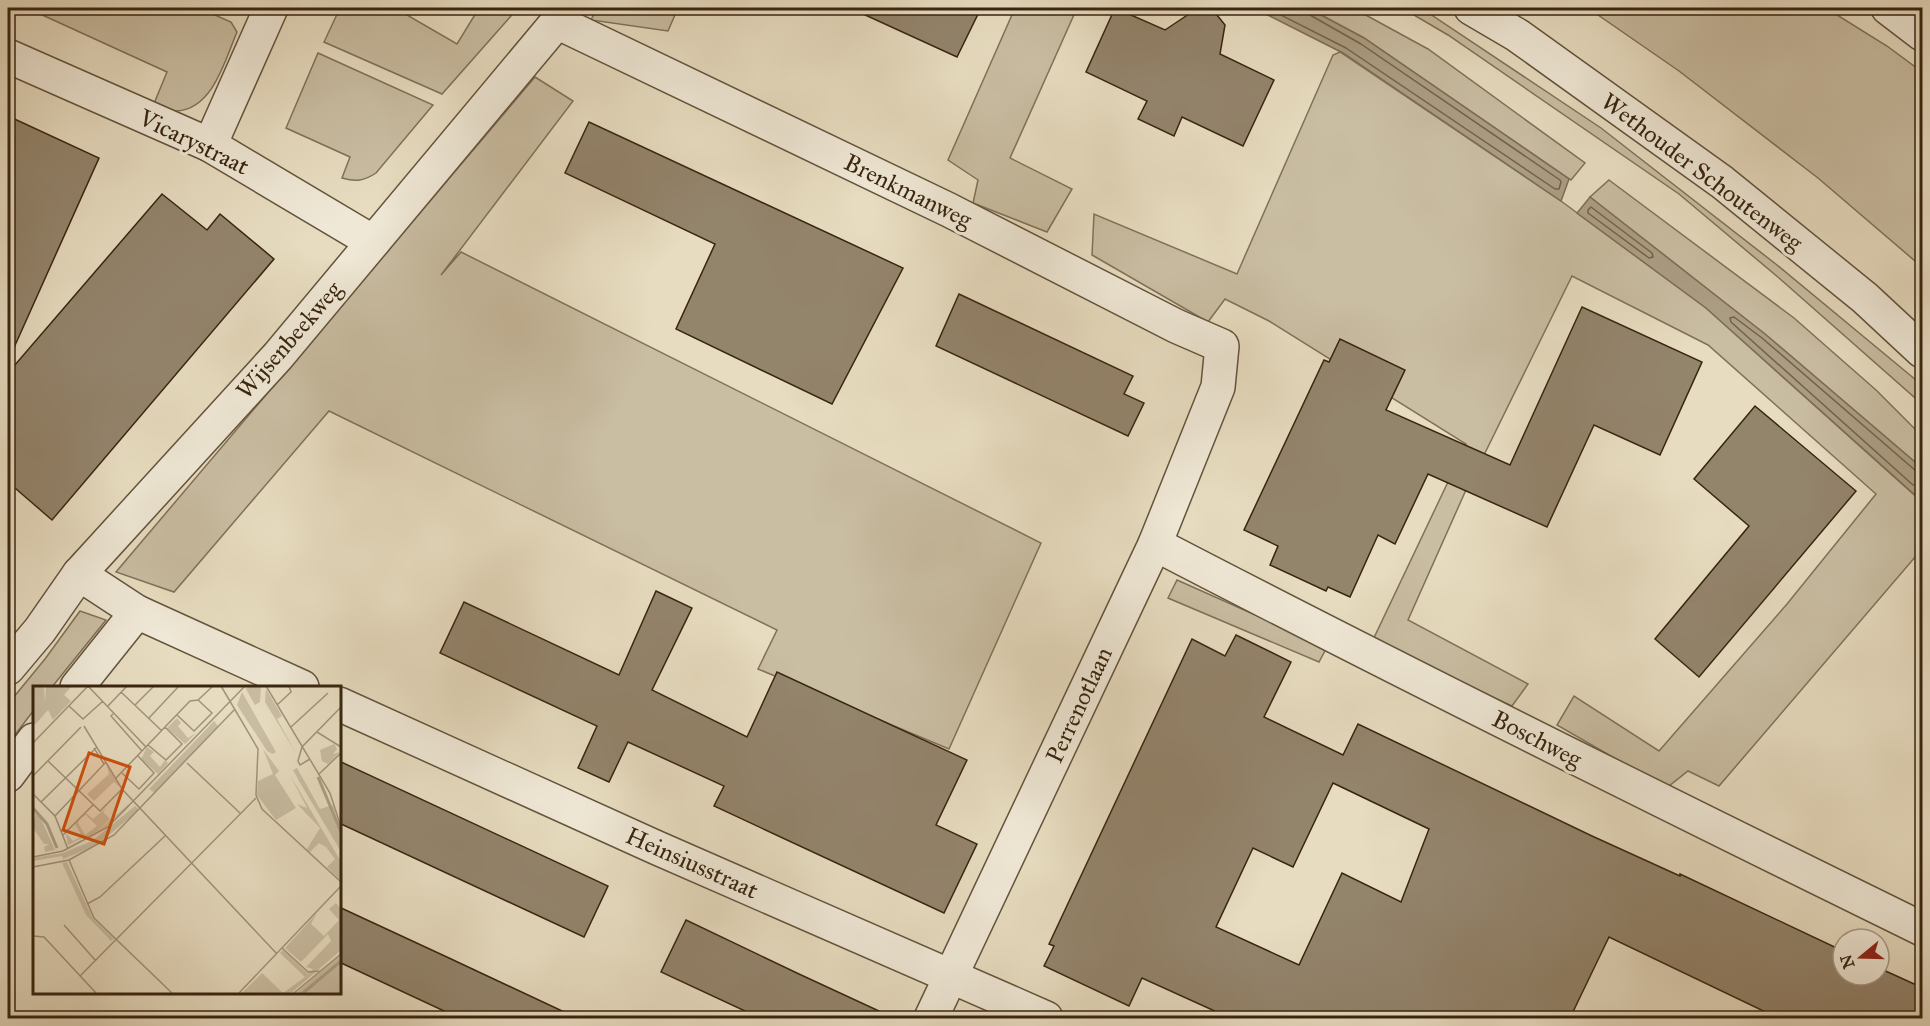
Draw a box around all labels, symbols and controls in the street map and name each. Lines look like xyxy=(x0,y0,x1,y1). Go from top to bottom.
street label: Wethouder Schoutenweg xyxy=(1595,86,1809,258)
street label: Vicarystraat xyxy=(133,102,254,182)
street label: Brenkmanweg xyxy=(839,147,978,235)
street label: Wijsenbeekweg xyxy=(230,274,349,405)
street label: Perrenotlaan xyxy=(1039,642,1119,768)
inset map xyxy=(33,686,340,993)
street label: Boschweg xyxy=(1487,704,1588,775)
street label: Heinsiusstraat xyxy=(621,820,763,906)
north arrow xyxy=(1831,927,1891,987)
text: N xyxy=(1836,952,1858,971)

